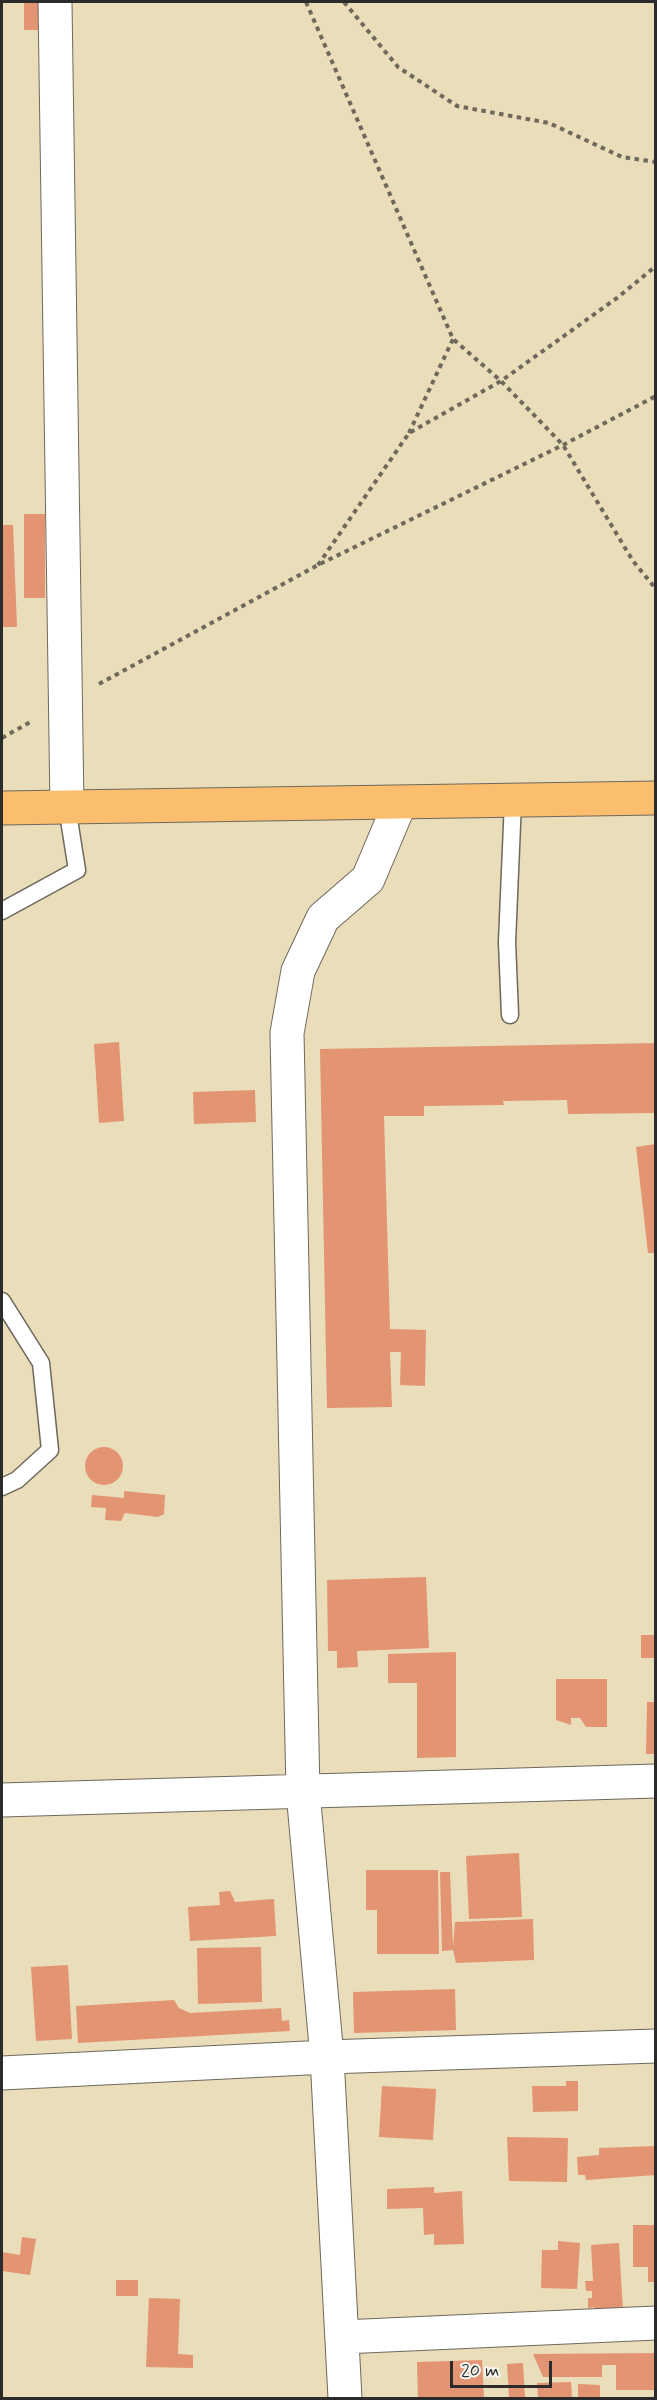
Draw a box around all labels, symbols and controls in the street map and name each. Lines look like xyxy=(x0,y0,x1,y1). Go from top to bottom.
scale bar xyxy=(453,2349,555,2387)
text: 20 m xyxy=(461,2359,499,2383)

